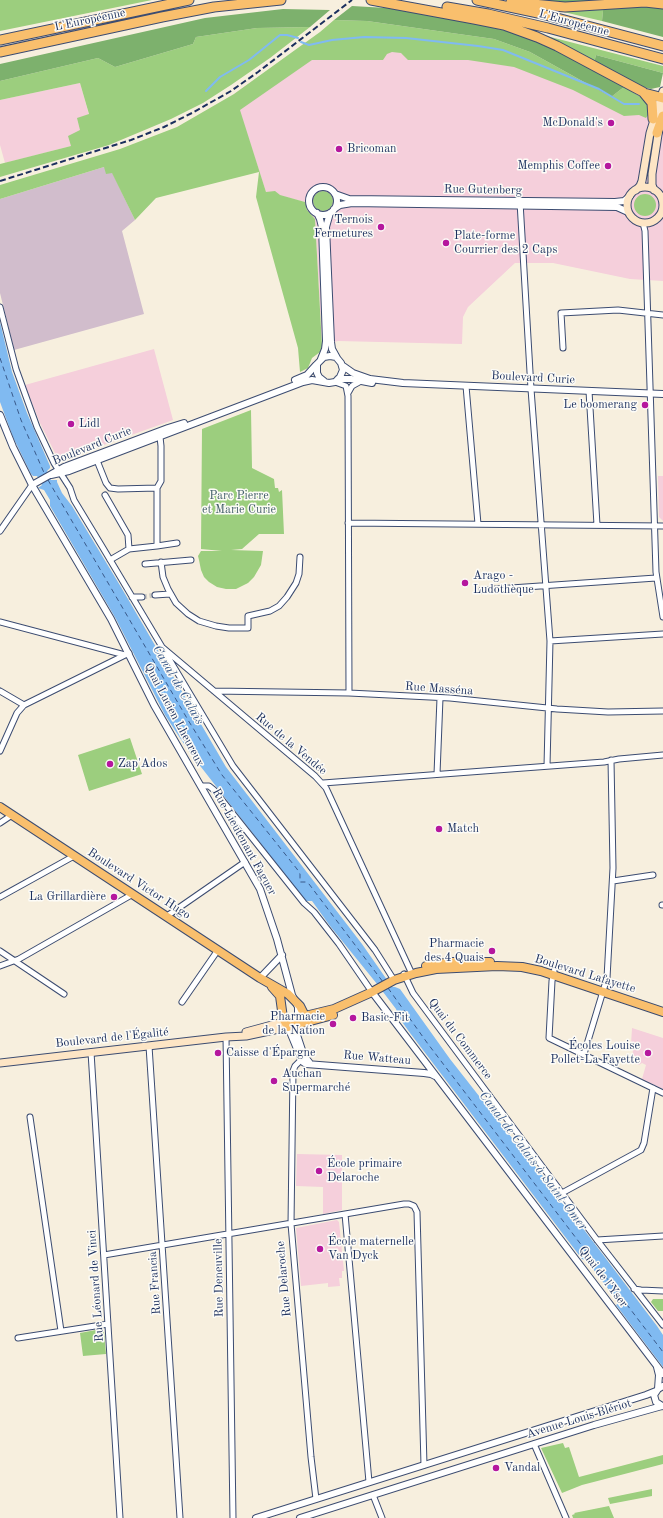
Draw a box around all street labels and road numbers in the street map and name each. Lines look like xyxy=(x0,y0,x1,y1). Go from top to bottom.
street label: L'Européenne xyxy=(53,5,127,35)
street label: L'Européenne xyxy=(537,7,611,39)
street label: Rue Gutenberg xyxy=(444,182,522,198)
street label: Boulevard Curie xyxy=(491,369,575,387)
street label: Boulevard Curie xyxy=(50,424,134,468)
street label: Quai Lucien Lheureux xyxy=(141,661,207,769)
street label: Rue Masséna xyxy=(404,679,474,699)
street label: Rue de la Vendée xyxy=(252,710,330,778)
street label: Rue Lieutenant Faguer xyxy=(209,786,279,898)
street label: Boulevard Victor Hugo xyxy=(85,845,193,923)
street label: Boulevard Lafayette xyxy=(533,952,637,996)
street label: Quai du Commerce xyxy=(425,996,495,1082)
street label: Boulevard de l'Égalité xyxy=(55,1025,169,1051)
street label: Rue Watteau xyxy=(343,1048,411,1068)
street label: Rue Léonard de Vinci xyxy=(85,1229,107,1343)
street label: Rue Deneuville xyxy=(211,1238,227,1318)
street label: Rue Delaroche xyxy=(274,1240,294,1318)
street label: Quai de l'Yser xyxy=(575,1244,631,1310)
street label: Rue Francia xyxy=(146,1251,164,1315)
street label: Avenue Louis Blériot xyxy=(525,1396,633,1442)

